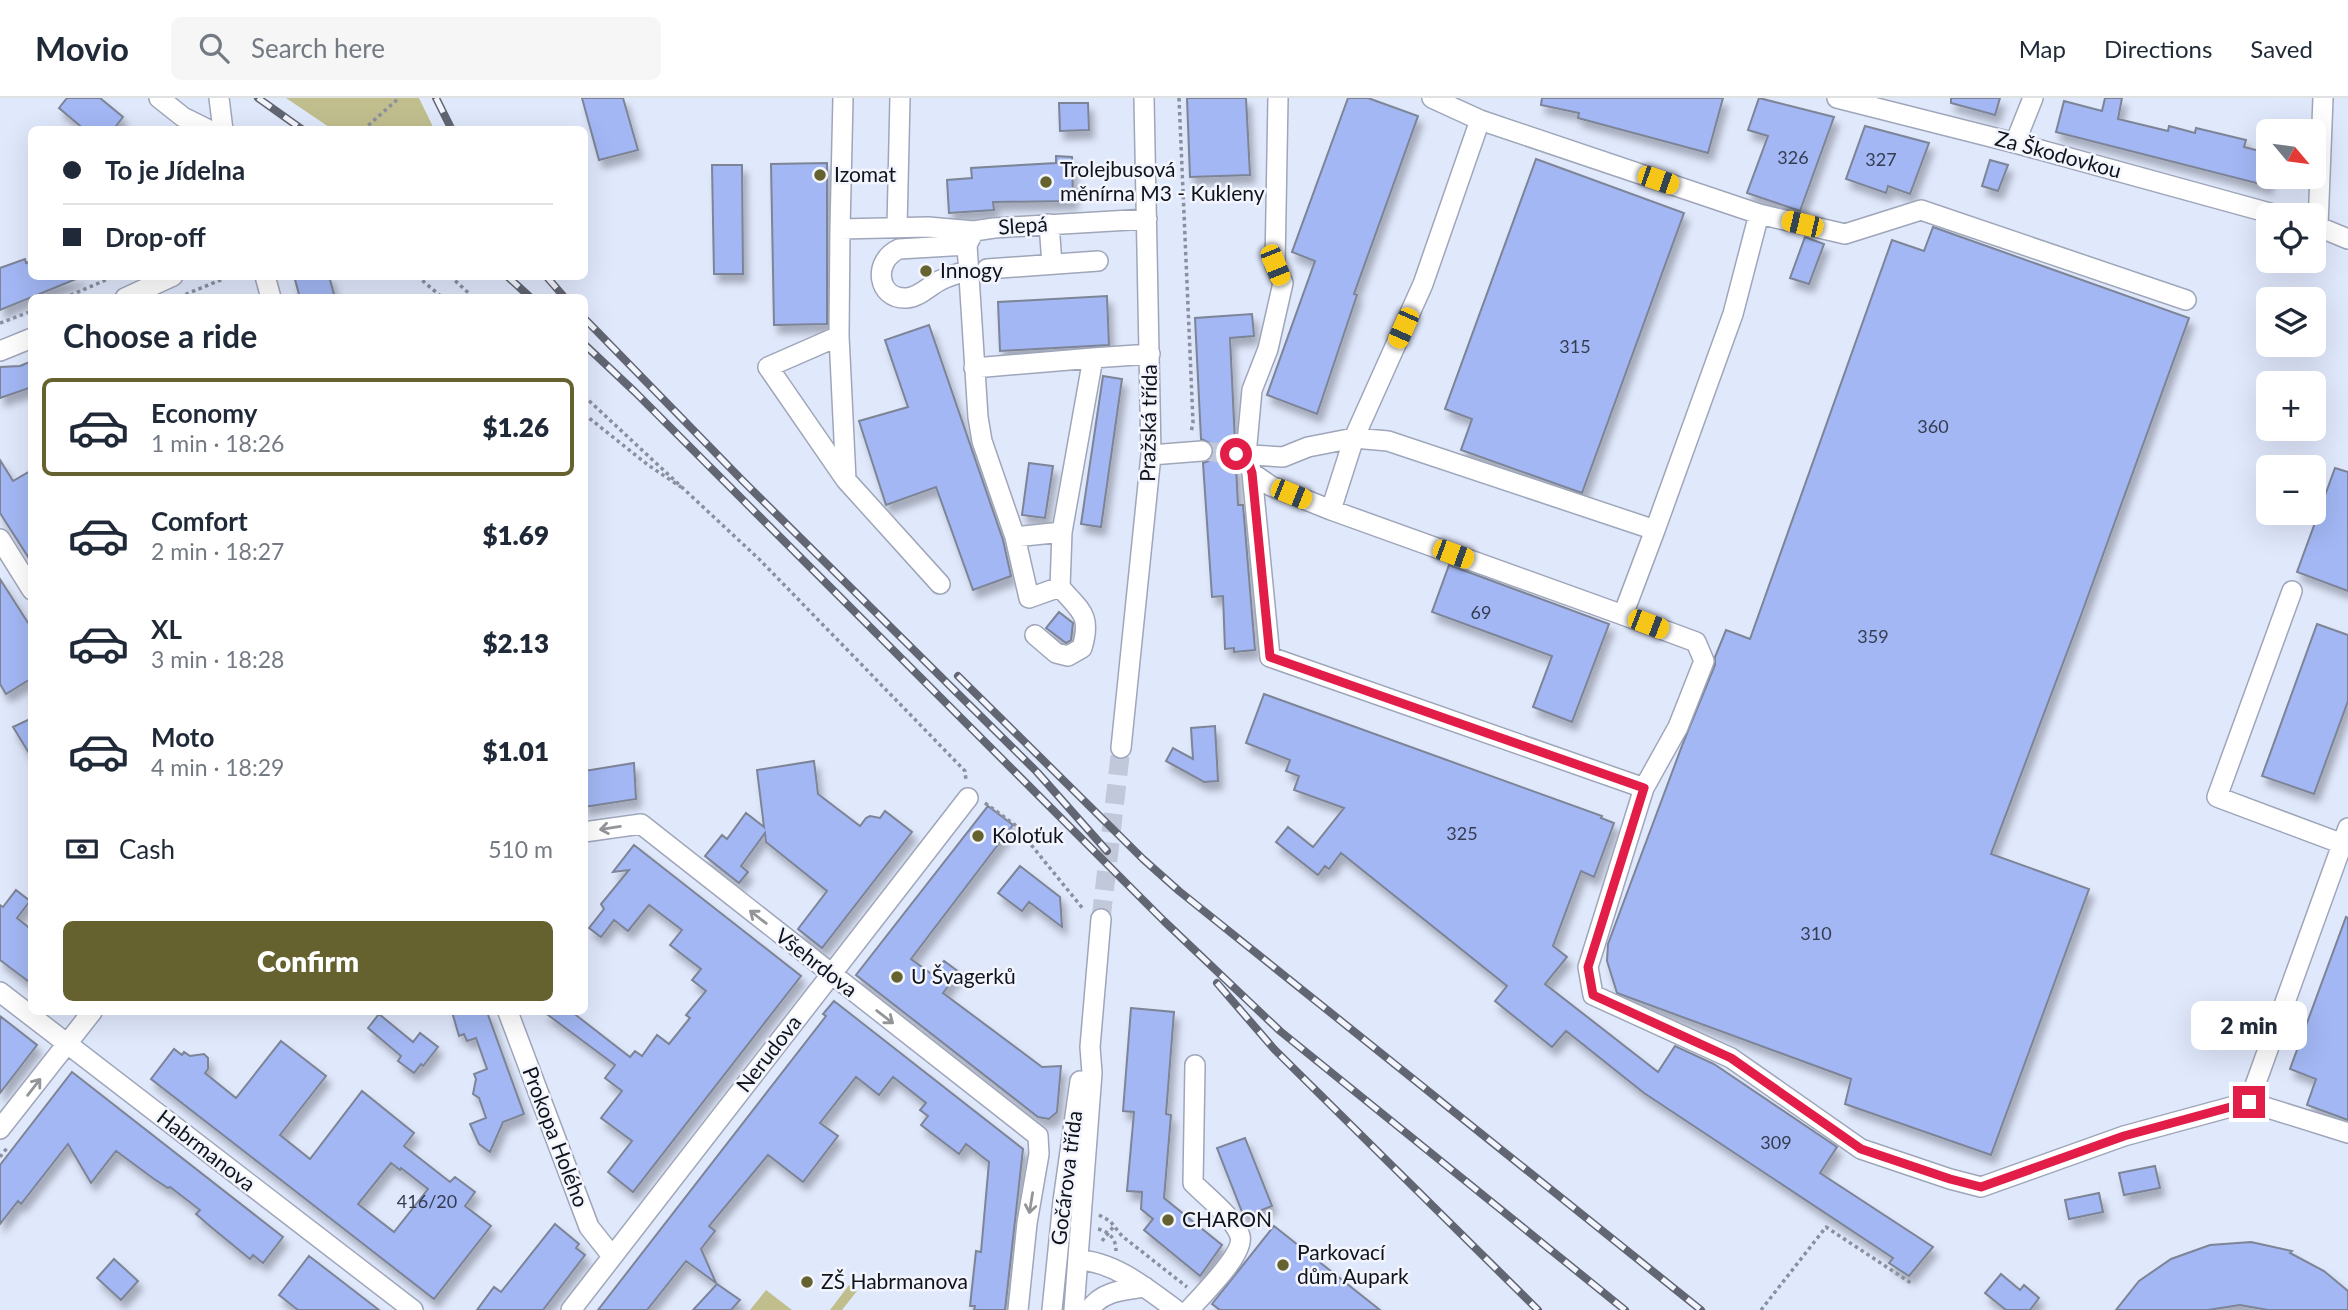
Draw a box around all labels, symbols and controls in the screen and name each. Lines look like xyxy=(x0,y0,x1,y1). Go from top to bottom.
search box xyxy=(171,17,661,80)
text: Movio xyxy=(35,28,129,68)
icon: search xyxy=(195,29,233,67)
text: Search here xyxy=(251,32,385,64)
text: Map xyxy=(2019,34,2066,63)
text: Directions xyxy=(2104,34,2212,63)
text: Saved xyxy=(2250,34,2313,63)
north arrow xyxy=(2256,119,2326,189)
map controls xyxy=(2256,119,2326,525)
street label: Za Škodovkou xyxy=(1993,125,2124,182)
house number: 326 xyxy=(1777,146,1809,168)
house number: 327 xyxy=(1865,148,1897,170)
text: To je Jídelna xyxy=(105,154,245,186)
place label: Trolejbusová měnírna M3 - Kukleny xyxy=(1060,156,1265,205)
place label: Izomat xyxy=(834,161,896,186)
car xyxy=(1635,163,1682,197)
marker: Izomat xyxy=(812,167,828,183)
marker: Trolejbusová měnírna M3 - Kukleny xyxy=(1038,174,1054,190)
button: locate xyxy=(2256,203,2326,273)
car xyxy=(1780,209,1825,239)
street label: Slepá xyxy=(997,210,1048,239)
text: Drop-off xyxy=(105,221,206,253)
car xyxy=(1258,242,1293,288)
place label: Innogy xyxy=(940,257,1003,282)
marker: Innogy xyxy=(918,263,934,279)
button: layers xyxy=(2256,287,2326,357)
car xyxy=(1385,305,1422,351)
text: Choose a ride xyxy=(63,316,257,355)
house number: 315 xyxy=(1559,335,1591,357)
street label: Pražská třída xyxy=(1134,364,1161,482)
button: + xyxy=(2256,371,2326,441)
icon: car xyxy=(67,396,130,459)
text: Economy xyxy=(151,397,257,429)
text: $1.26 xyxy=(482,411,549,443)
house number: 360 xyxy=(1917,415,1949,437)
text: 1 min · 18:26 xyxy=(151,429,284,457)
route start xyxy=(1220,438,1252,470)
button: − xyxy=(2256,455,2326,525)
car xyxy=(1268,476,1315,512)
icon: car xyxy=(67,504,130,567)
text: Comfort xyxy=(151,505,248,537)
text: $1.69 xyxy=(482,519,549,551)
text: 2 min · 18:27 xyxy=(151,537,284,565)
car xyxy=(1430,537,1477,571)
house number: 69 xyxy=(1471,601,1491,623)
car xyxy=(1625,607,1672,641)
icon: car xyxy=(67,612,130,675)
text: XL xyxy=(151,613,182,645)
house number: 359 xyxy=(1857,625,1889,647)
text: $2.13 xyxy=(482,627,549,659)
text: 3 min · 18:28 xyxy=(151,645,284,673)
icon: car xyxy=(67,720,130,783)
text: Moto xyxy=(151,721,214,753)
text: $1.01 xyxy=(482,735,549,767)
text: 4 min · 18:29 xyxy=(151,753,284,781)
one-way arrow xyxy=(600,822,622,835)
place label: Koloťuk xyxy=(992,822,1064,847)
house number: 325 xyxy=(1446,822,1478,844)
marker: Koloťuk xyxy=(970,828,986,844)
icon: cash xyxy=(63,830,101,868)
text: Cash xyxy=(119,833,175,865)
text: 510 m xyxy=(488,835,553,863)
one-way arrow xyxy=(750,910,768,925)
button: Confirm xyxy=(63,921,553,1001)
street label: Všehrdova xyxy=(771,922,863,1002)
house number: 310 xyxy=(1800,922,1832,944)
place label: U Švagerků xyxy=(911,963,1016,988)
marker: U Švagerků xyxy=(889,969,905,985)
callout: 2 min xyxy=(2191,1000,2307,1049)
one-way arrow xyxy=(875,1009,894,1024)
street label: Nerudova xyxy=(730,1010,806,1096)
text: 2 min xyxy=(2220,1011,2278,1039)
street label: Prokopa Holého xyxy=(518,1063,595,1210)
one-way arrow xyxy=(26,1078,41,1096)
route end xyxy=(2233,1086,2265,1118)
street label: Habrmanova xyxy=(153,1104,261,1196)
street label: Gočárova třída xyxy=(1045,1109,1086,1246)
house number: 309 xyxy=(1760,1131,1792,1153)
house number: 416/20 xyxy=(397,1190,457,1212)
one-way arrow xyxy=(1024,1191,1037,1214)
place label: CHARON xyxy=(1182,1206,1272,1231)
marker: CHARON xyxy=(1160,1212,1176,1228)
place label: Parkovací dům Aupark xyxy=(1297,1239,1409,1288)
marker: Parkovací dům Aupark xyxy=(1275,1257,1291,1273)
place label: ZŠ Habrmanova xyxy=(821,1268,968,1293)
marker: ZŠ Habrmanova xyxy=(799,1274,815,1290)

